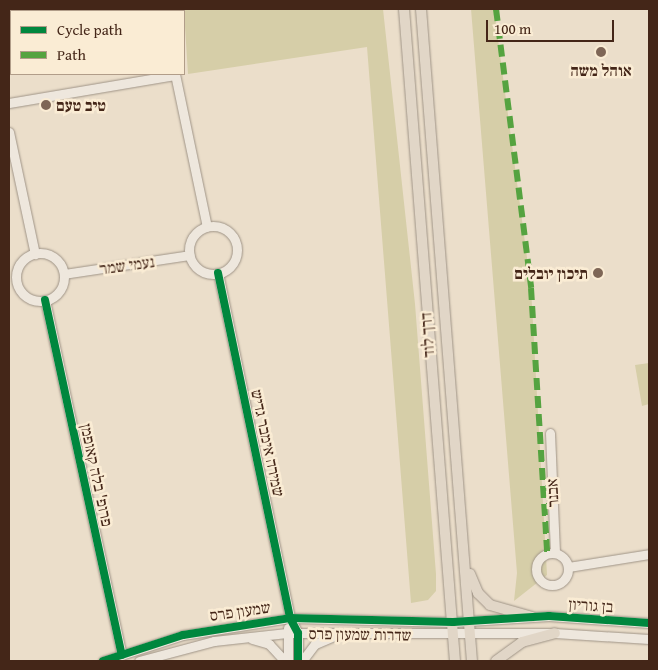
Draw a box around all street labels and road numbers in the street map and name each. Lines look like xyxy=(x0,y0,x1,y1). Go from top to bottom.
street label: נעמי שמר xyxy=(98,252,156,278)
street label: דרך לוד xyxy=(416,312,438,358)
street label: שמירה אימבר גדיש xyxy=(247,388,289,498)
street label: פרופ' בלה קאופמן xyxy=(77,422,117,528)
street label: אבנר xyxy=(542,478,562,508)
street label: בן גוריון xyxy=(568,594,614,616)
street label: שמעון פרס xyxy=(208,597,272,625)
street label: שדרות שמעון פרס xyxy=(308,624,412,644)

